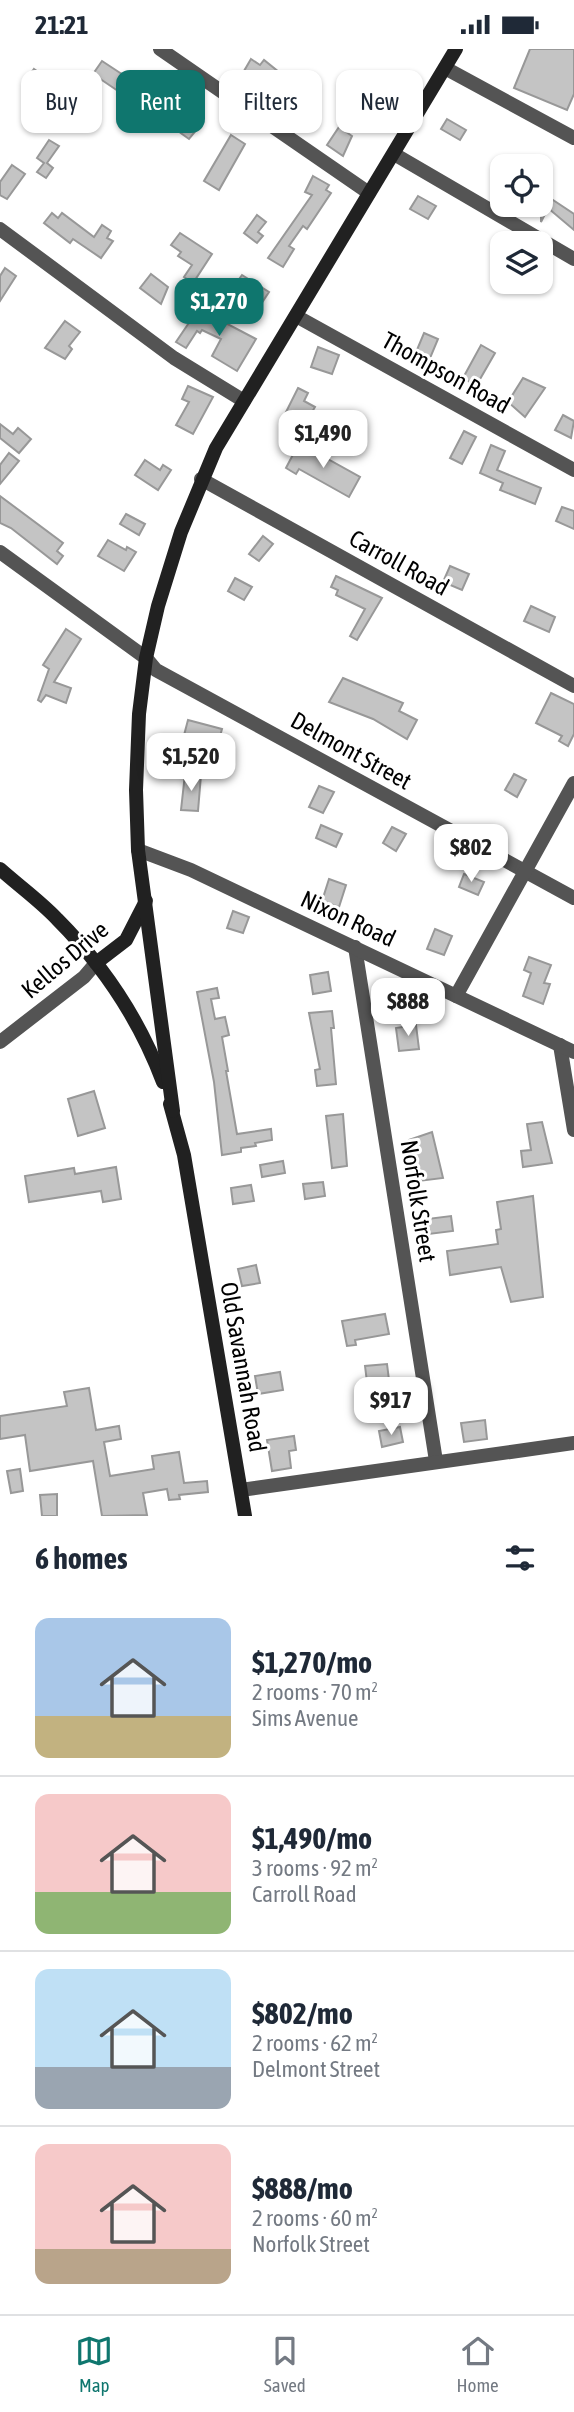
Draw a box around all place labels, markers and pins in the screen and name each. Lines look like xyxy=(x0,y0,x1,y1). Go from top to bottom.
pin: $1,270 xyxy=(162,279,276,338)
pin: $1,490 xyxy=(266,411,380,470)
pin: $1,520 xyxy=(134,733,248,793)
pin: $802 xyxy=(430,825,512,884)
pin: $888 xyxy=(367,979,449,1038)
pin: $917 xyxy=(350,1377,432,1437)

